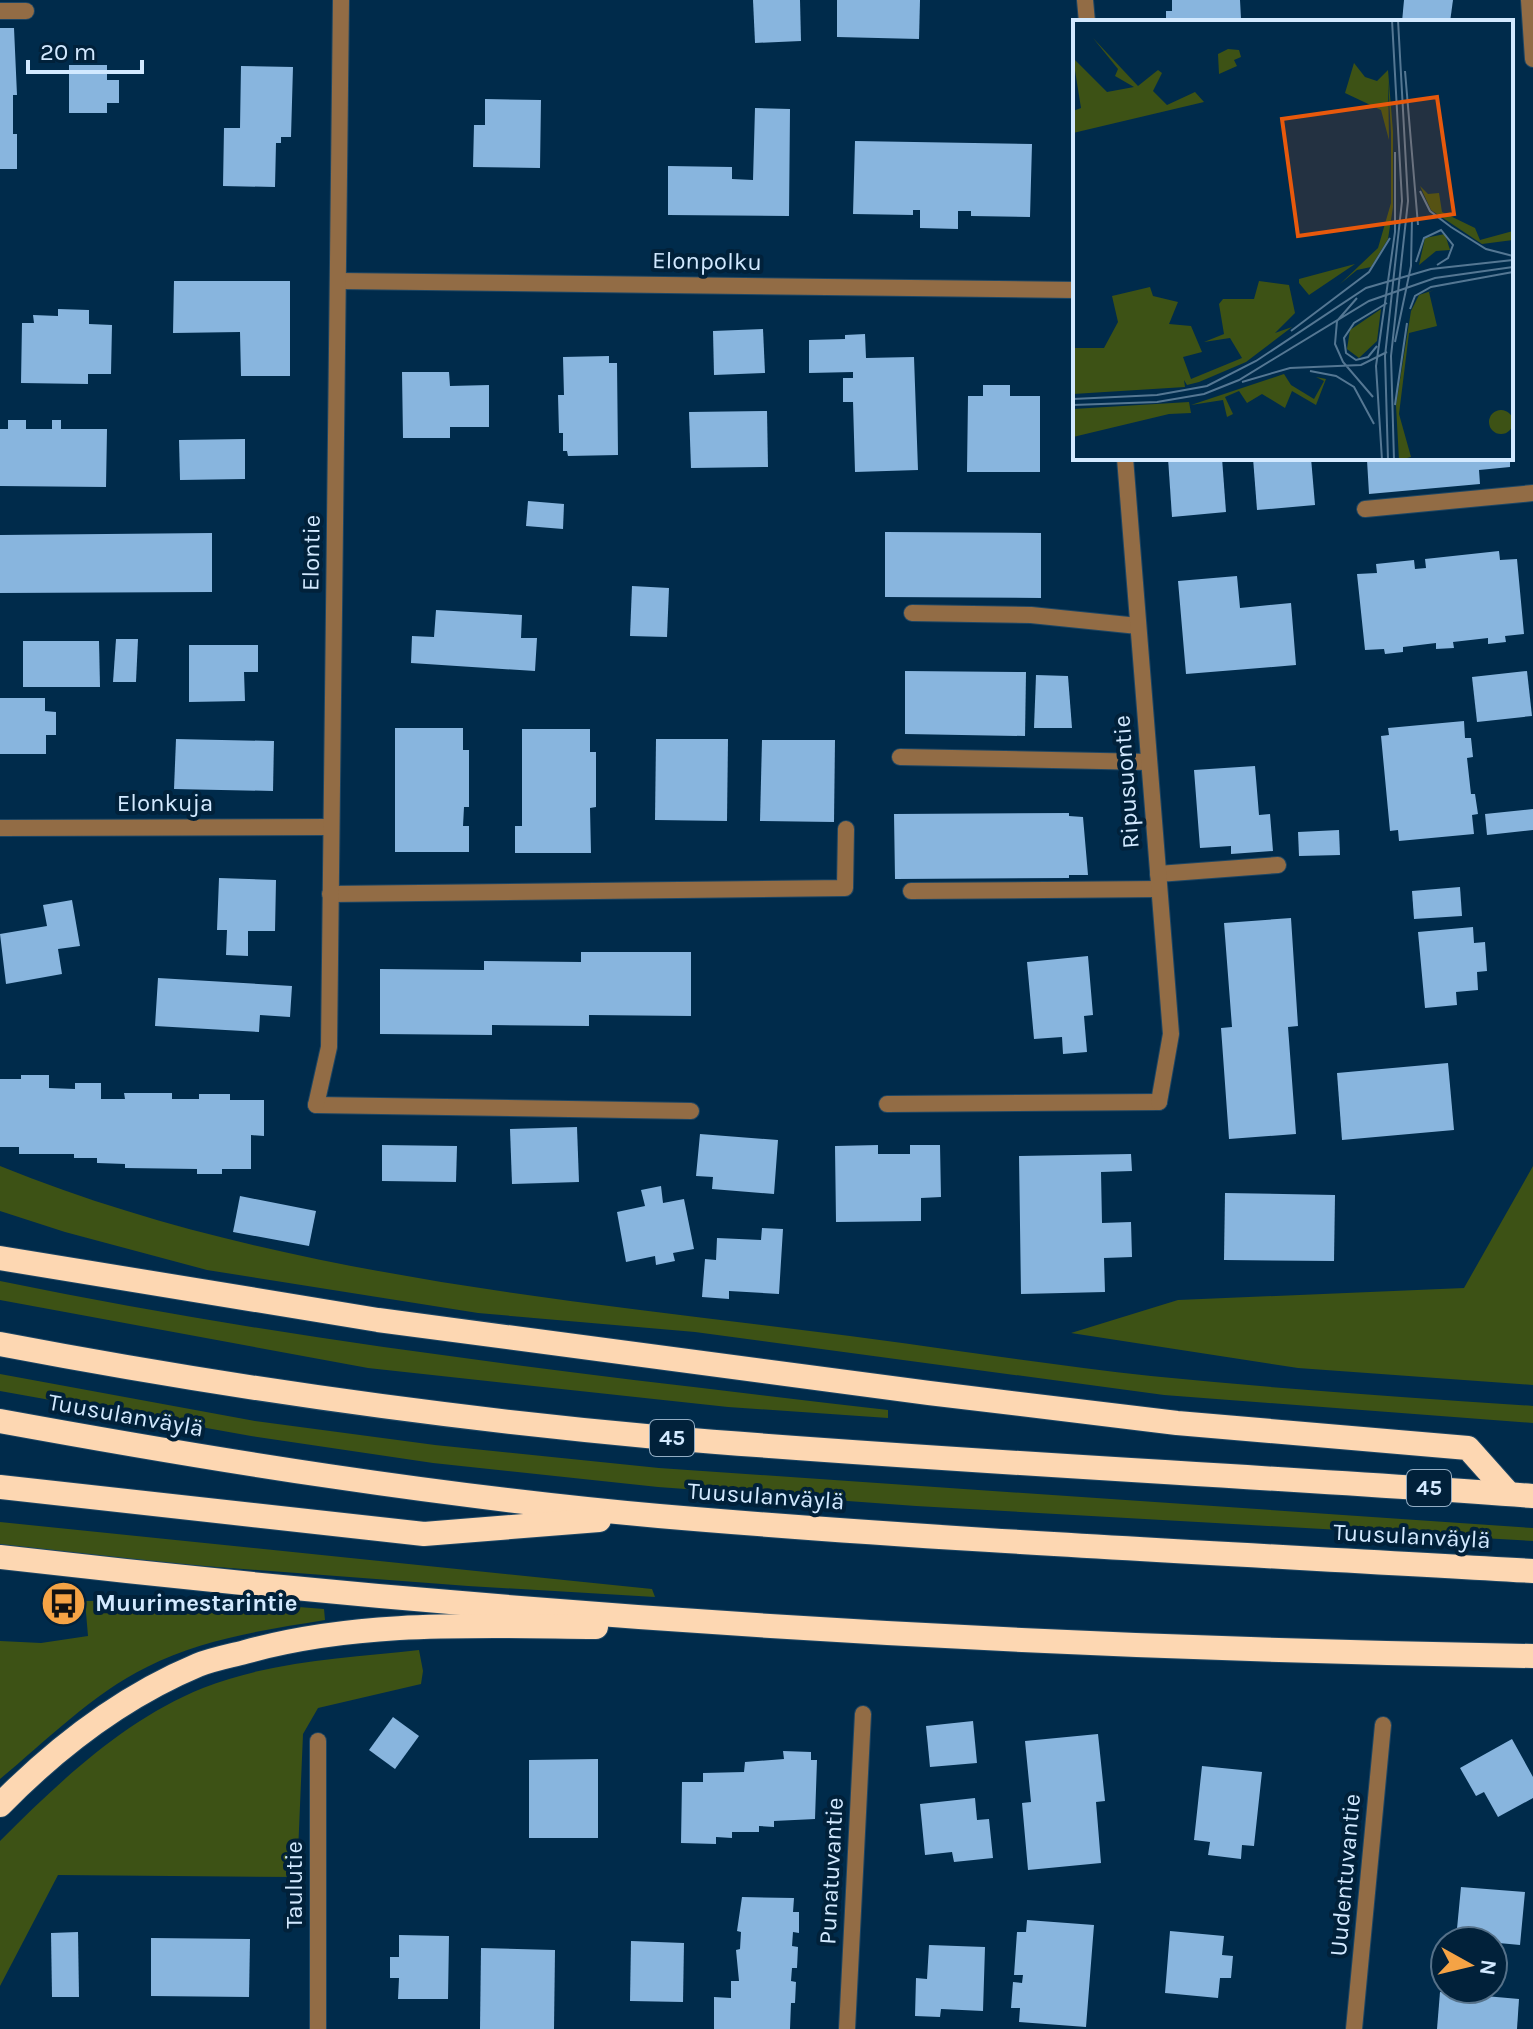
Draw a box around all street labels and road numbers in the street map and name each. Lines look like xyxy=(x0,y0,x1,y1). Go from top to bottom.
street label: Elonpolku xyxy=(652,246,762,276)
street label: Elontie xyxy=(296,515,326,591)
street label: Ripusuontie xyxy=(1107,714,1145,850)
street label: Elonkuja xyxy=(117,789,213,817)
street label: Tuusulanväylä xyxy=(46,1388,206,1442)
road number: 45 xyxy=(650,1420,694,1456)
road number: 45 xyxy=(1407,1470,1451,1506)
street label: Tuusulanväylä xyxy=(687,1477,845,1515)
street label: Tuusulanväylä xyxy=(1333,1518,1491,1554)
street label: Uudentuvantie xyxy=(1324,1793,1366,1957)
street label: Punatuvantie xyxy=(813,1797,849,1945)
street label: Taulutie xyxy=(280,1841,308,1929)

